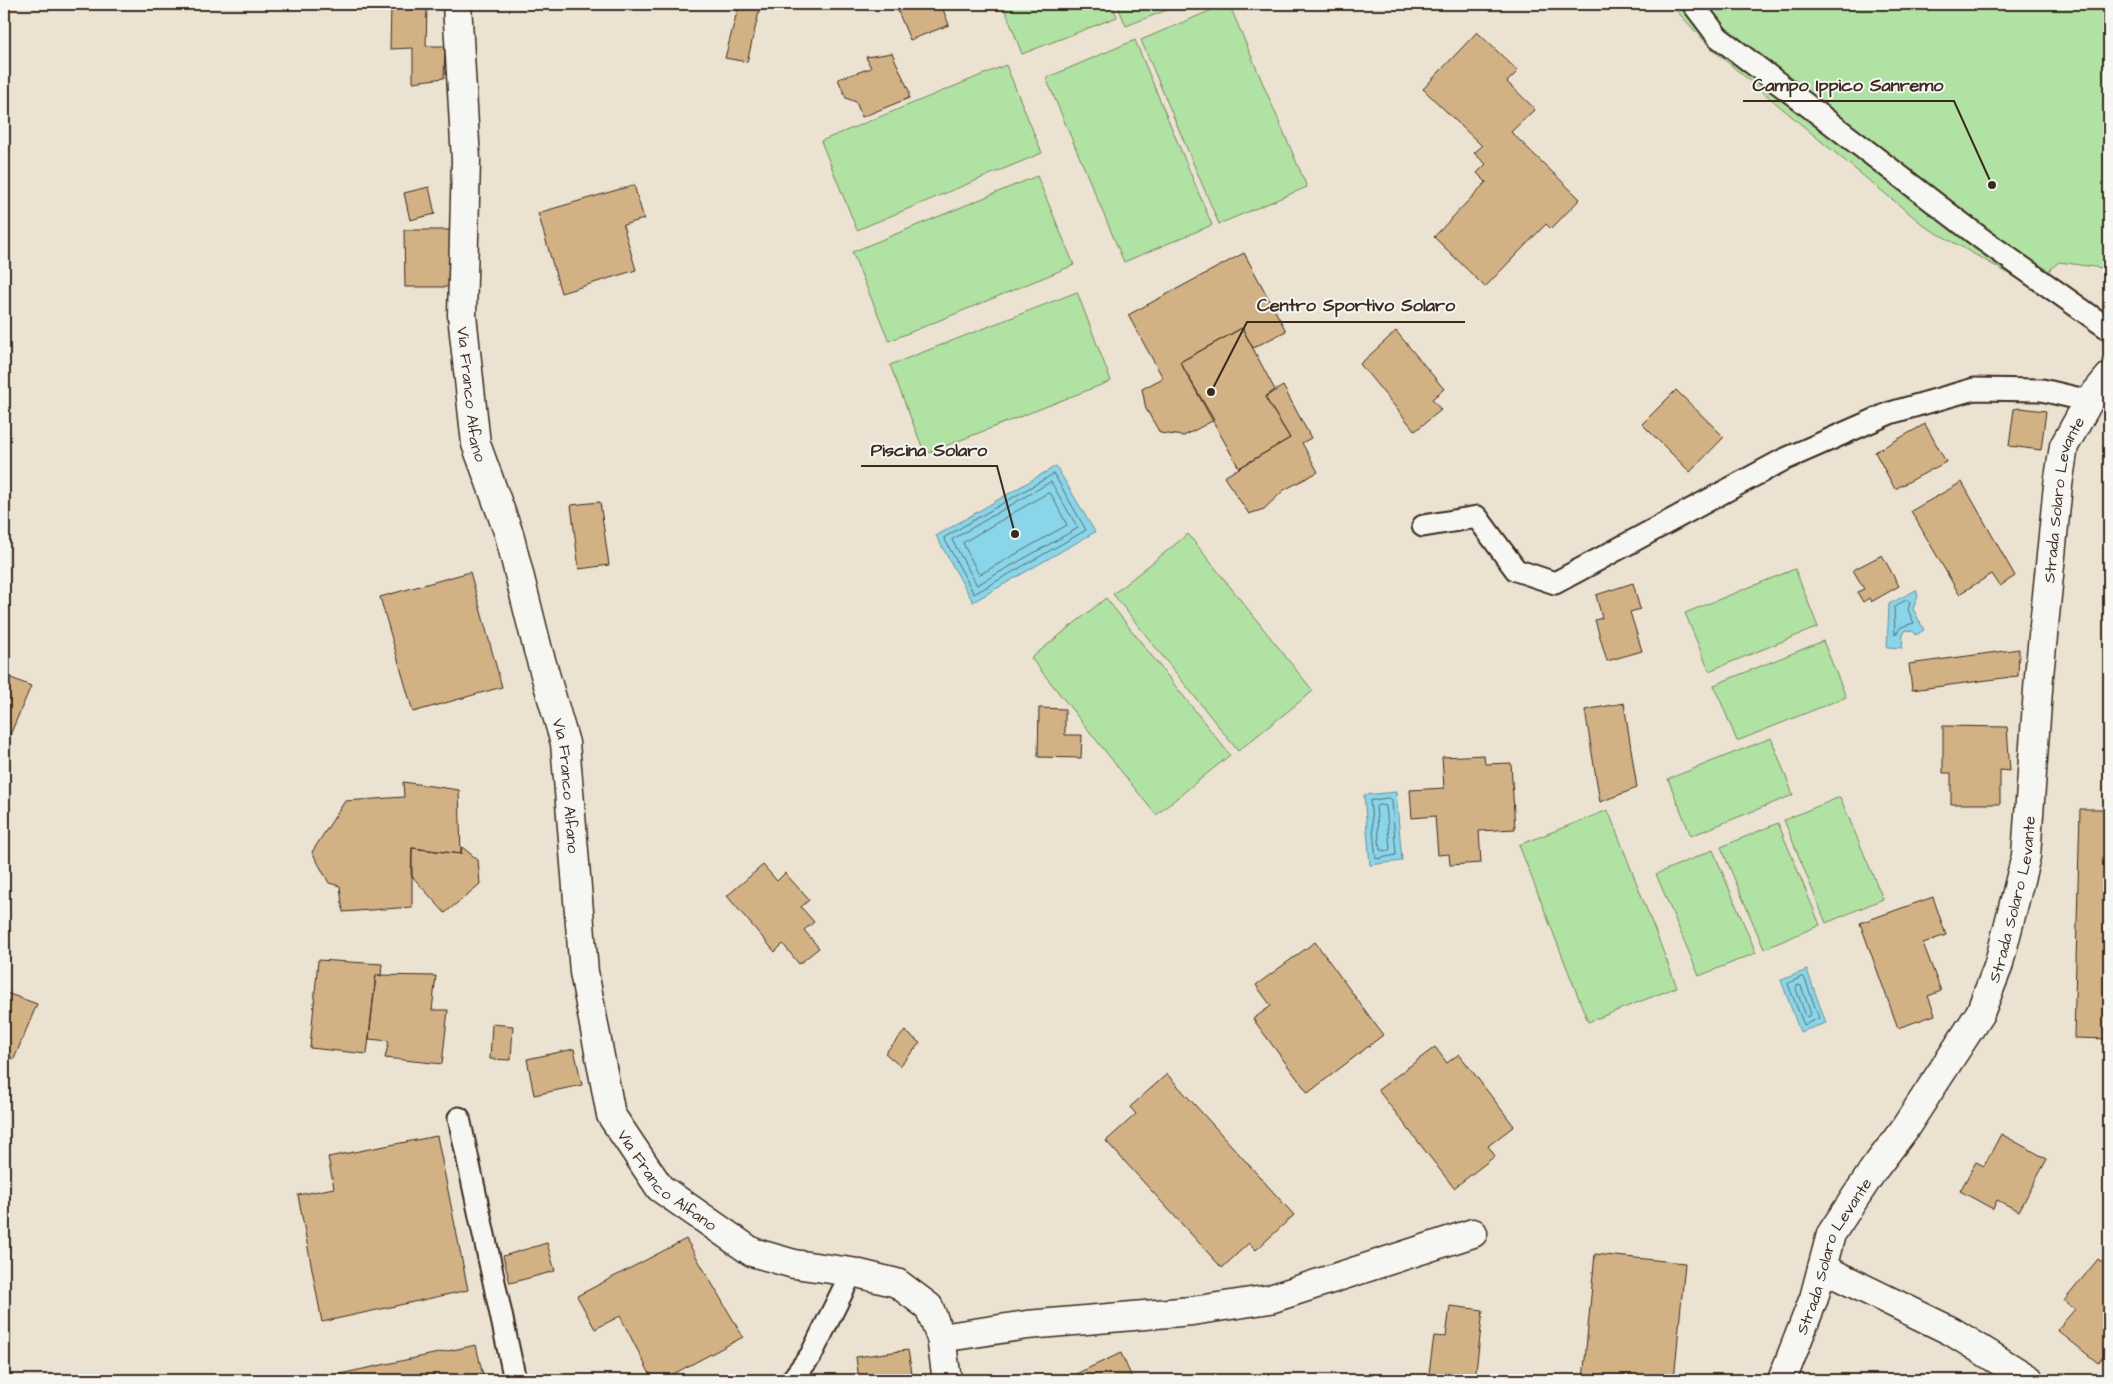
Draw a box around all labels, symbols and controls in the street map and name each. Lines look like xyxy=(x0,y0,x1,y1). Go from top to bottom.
callout: Campo Ippico Sanremo xyxy=(1743,68,1954,101)
text: Campo Ippico Sanremo xyxy=(1752,73,1944,98)
callout: Centro Sportivo Solaro xyxy=(1247,289,1465,322)
text: Centro Sportivo Solaro xyxy=(1257,293,1456,318)
street label: Via Franco Alfano xyxy=(451,326,492,465)
street label: Strada Solaro Levante xyxy=(2038,413,2090,584)
callout: Piscina Solaro xyxy=(861,433,997,466)
text: Piscina Solaro xyxy=(871,438,988,463)
street label: Via Franco Alfano xyxy=(546,716,584,854)
street label: Strada Solaro Levante xyxy=(1983,815,2041,986)
street label: Via Franco Alfano xyxy=(612,1125,721,1236)
street label: Strada Solaro Levante xyxy=(1791,1173,1877,1338)

